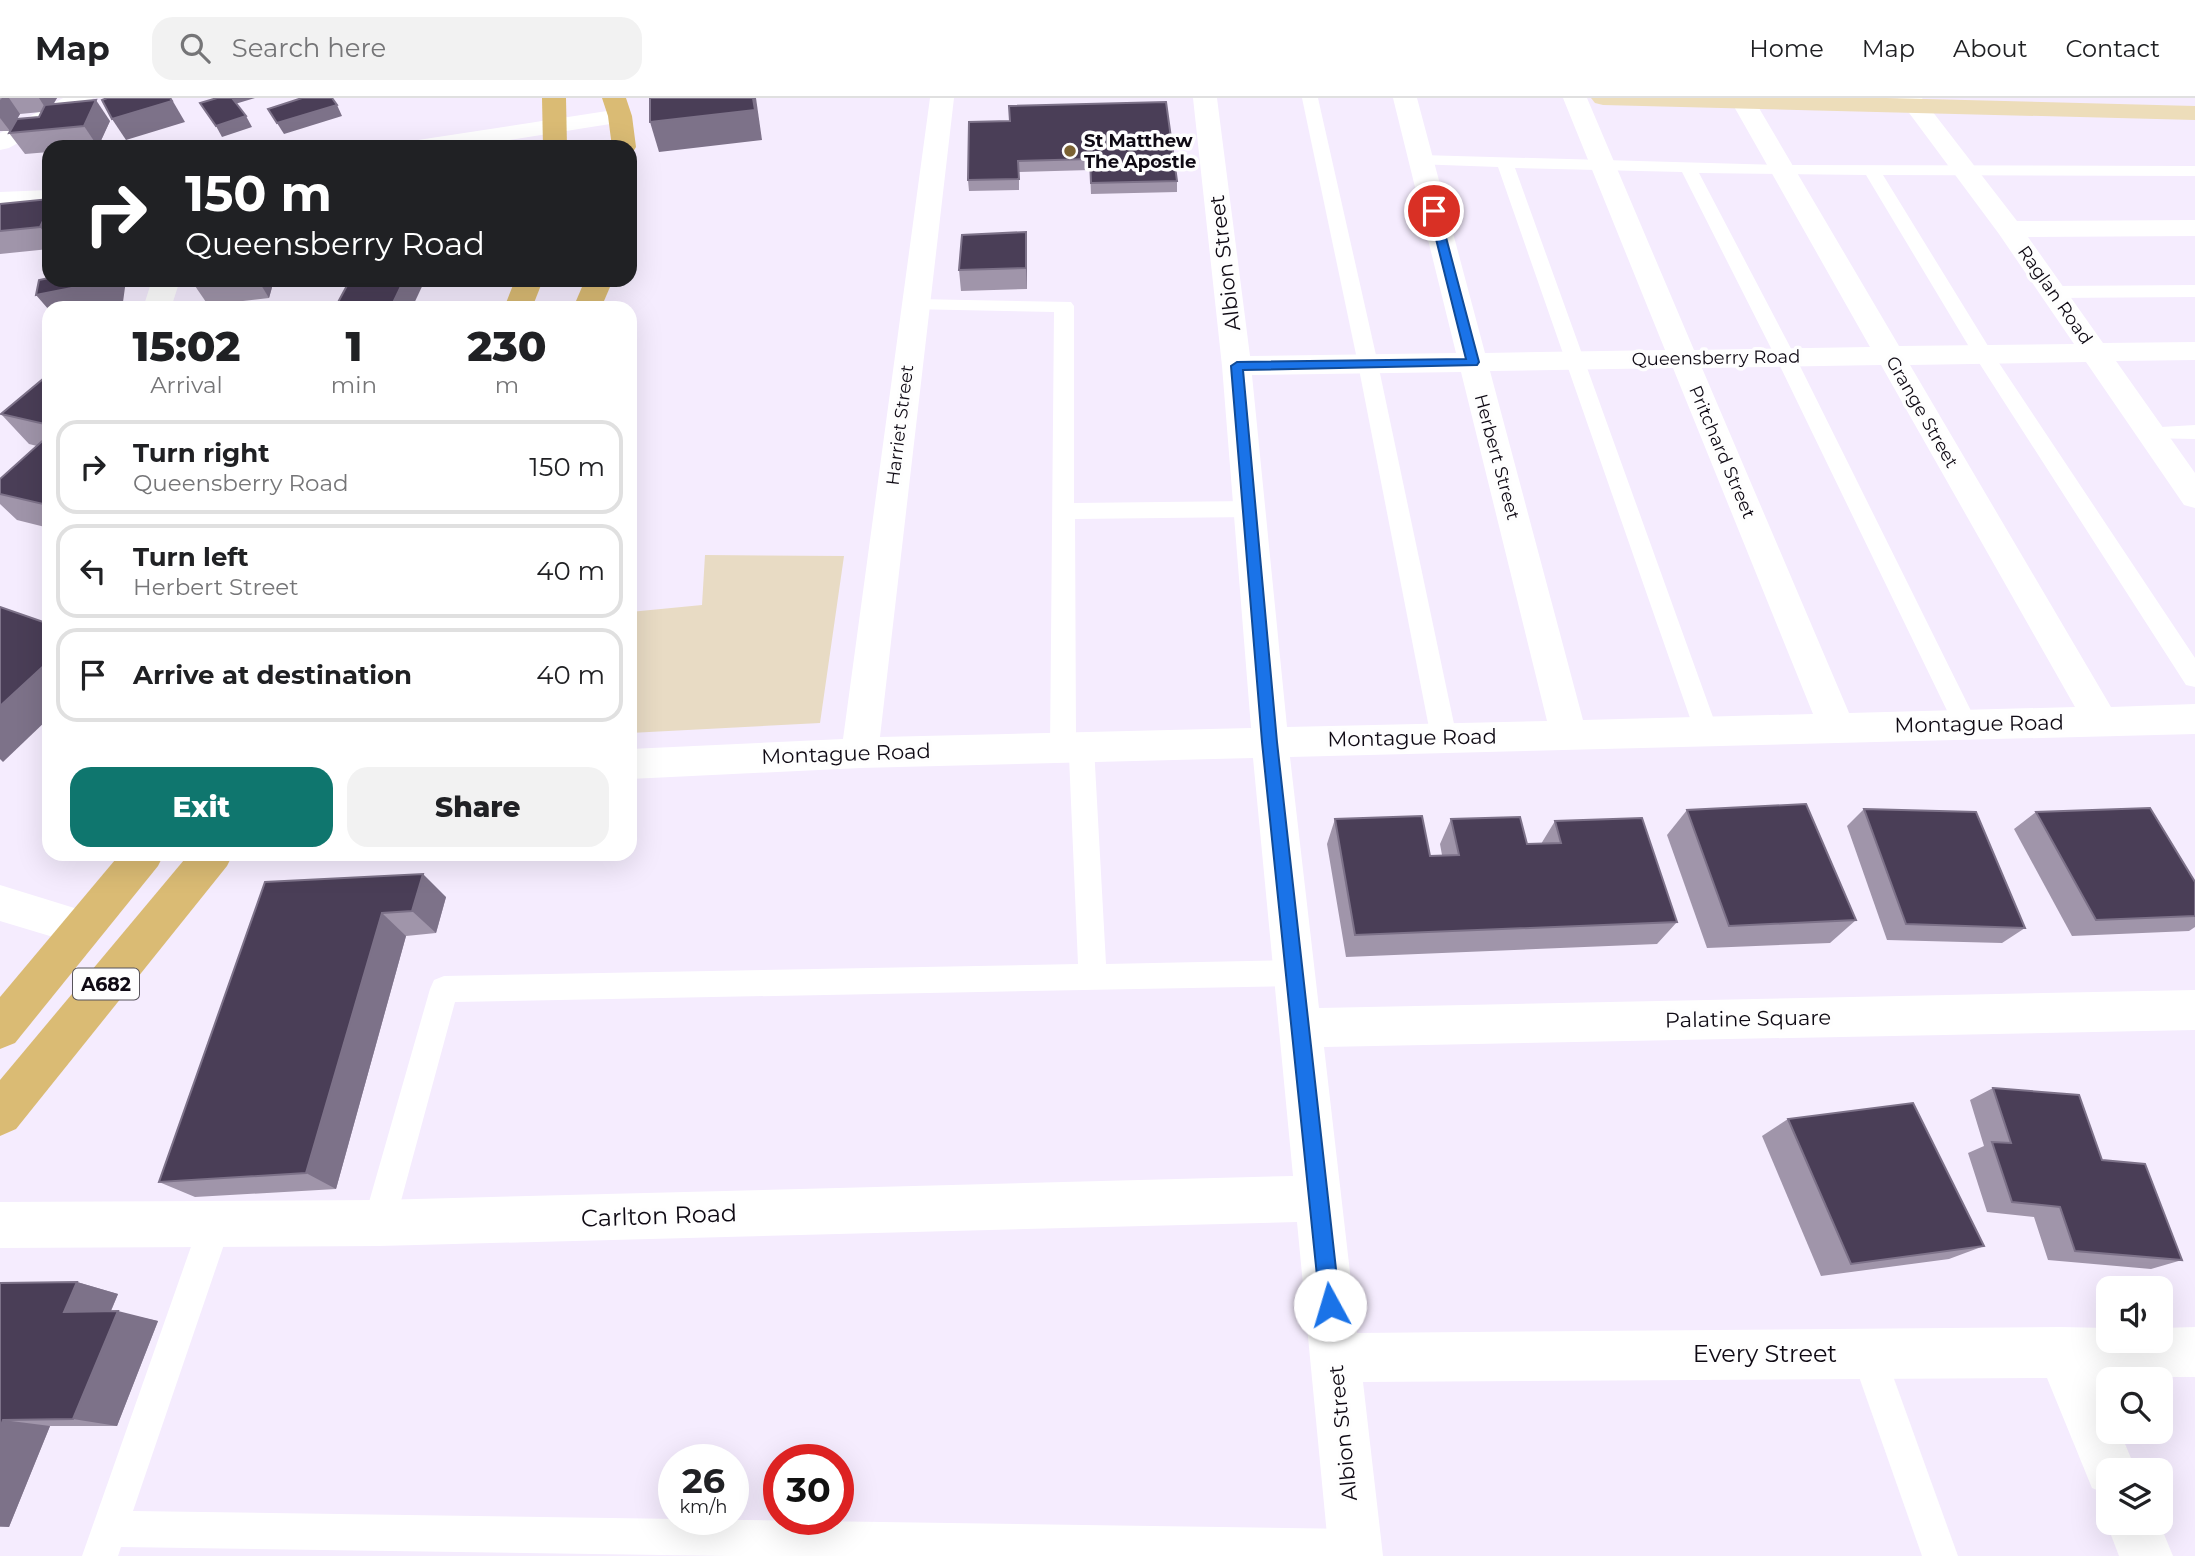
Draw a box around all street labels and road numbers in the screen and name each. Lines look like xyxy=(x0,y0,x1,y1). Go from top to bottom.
street label: Albion Street xyxy=(1204,194,1245,333)
street label: Raglan Road xyxy=(2013,241,2097,349)
street label: Queensberry Road xyxy=(1631,346,1801,370)
street label: Grange Street xyxy=(1881,352,1963,472)
street label: Harriet Street xyxy=(882,363,918,487)
street label: Pritchard Street xyxy=(1684,382,1760,522)
street label: Herbert Street xyxy=(1470,392,1524,522)
street label: Montague Road xyxy=(1894,710,2064,737)
street label: Montague Road xyxy=(1327,724,1497,751)
street label: Montague Road xyxy=(761,738,931,769)
road number: A682 xyxy=(73,968,139,1000)
street label: Palatine Square xyxy=(1665,1005,1831,1032)
street label: Carlton Road xyxy=(580,1198,738,1233)
street label: Every Street xyxy=(1693,1339,1837,1368)
street label: Albion Street xyxy=(1323,1364,1362,1502)

